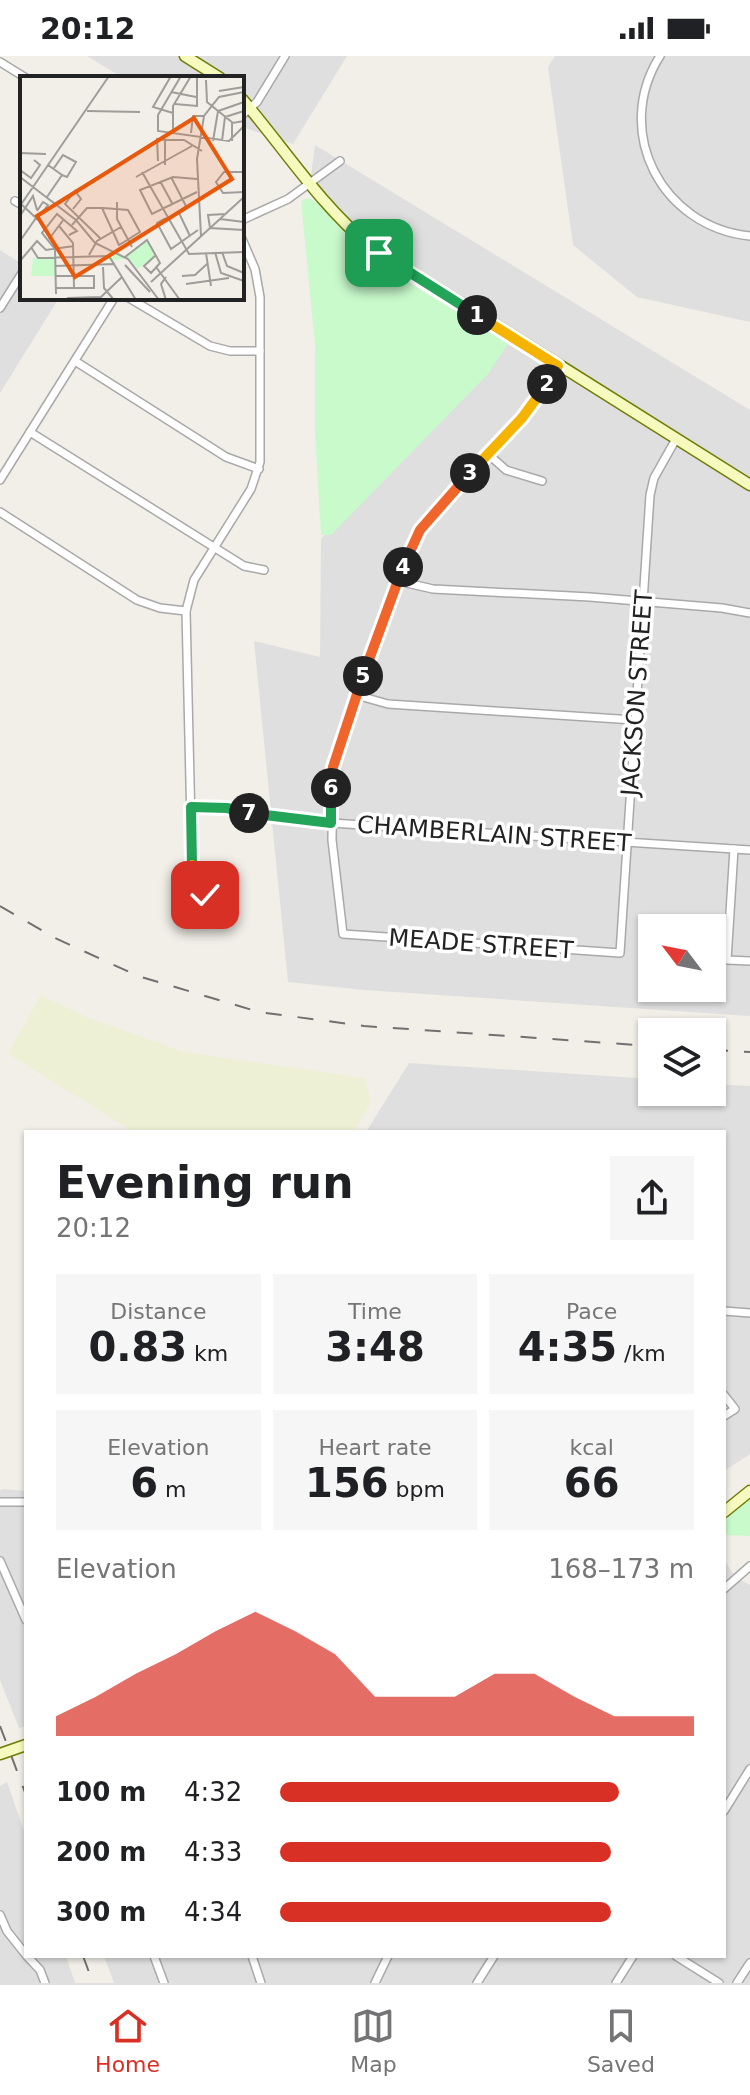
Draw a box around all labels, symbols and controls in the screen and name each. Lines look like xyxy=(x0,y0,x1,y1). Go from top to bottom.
text: 20:12 xyxy=(40,11,136,46)
inset map xyxy=(20,76,244,300)
pin xyxy=(345,219,413,287)
icon: arrive xyxy=(357,231,401,275)
pin: 1 xyxy=(457,295,497,335)
text: 1 xyxy=(469,302,485,327)
pin: 2 xyxy=(527,364,567,404)
text: 2 xyxy=(539,371,555,396)
pin: 3 xyxy=(450,453,490,493)
text: 3 xyxy=(462,460,478,485)
pin: 4 xyxy=(383,547,423,587)
text: 4 xyxy=(395,554,411,579)
street label: JACKSON STREET xyxy=(616,589,658,799)
pin: 5 xyxy=(343,656,383,696)
text: 5 xyxy=(355,663,371,688)
pin: 6 xyxy=(311,768,351,808)
text: 6 xyxy=(323,775,339,800)
pin: 7 xyxy=(229,793,269,833)
text: 7 xyxy=(241,800,257,825)
street label: CHAMBERLAIN STREET xyxy=(356,810,632,858)
pin xyxy=(171,861,239,929)
icon: check xyxy=(183,873,227,917)
north arrow xyxy=(638,914,726,1002)
map controls xyxy=(638,914,726,1106)
street label: MEADE STREET xyxy=(388,924,575,964)
button: layers xyxy=(638,1018,726,1106)
button: share xyxy=(610,1156,694,1240)
text: Evening run xyxy=(56,1157,353,1208)
text: 20:12 xyxy=(56,1213,131,1243)
text: Distance xyxy=(110,1299,206,1324)
text: Time xyxy=(348,1299,402,1324)
text: Pace xyxy=(566,1299,617,1324)
text: 0.83 xyxy=(88,1324,187,1370)
text: 3:48 xyxy=(325,1324,425,1370)
text: 4:35 xyxy=(518,1324,617,1370)
text: km xyxy=(187,1341,228,1366)
text: /km xyxy=(617,1341,666,1366)
text: Elevation xyxy=(107,1435,209,1460)
text: Heart rate xyxy=(319,1435,431,1460)
text: kcal xyxy=(569,1435,614,1460)
text: 6 xyxy=(130,1460,158,1506)
text: 156 xyxy=(305,1460,389,1506)
text: 66 xyxy=(564,1460,620,1506)
text: m xyxy=(158,1477,186,1502)
text: bpm xyxy=(389,1477,445,1502)
text: Elevation xyxy=(56,1554,177,1584)
text: 168–173 m xyxy=(548,1554,694,1584)
text: 100 m xyxy=(56,1777,146,1807)
text: 4:32 xyxy=(184,1777,242,1807)
text: 200 m xyxy=(56,1837,146,1867)
text: 4:33 xyxy=(184,1837,242,1867)
text: 300 m xyxy=(56,1897,146,1927)
text: 4:34 xyxy=(184,1897,242,1927)
tab: Home xyxy=(95,2004,160,2077)
tab: Map xyxy=(350,2004,397,2077)
tab: Saved xyxy=(587,2004,655,2077)

